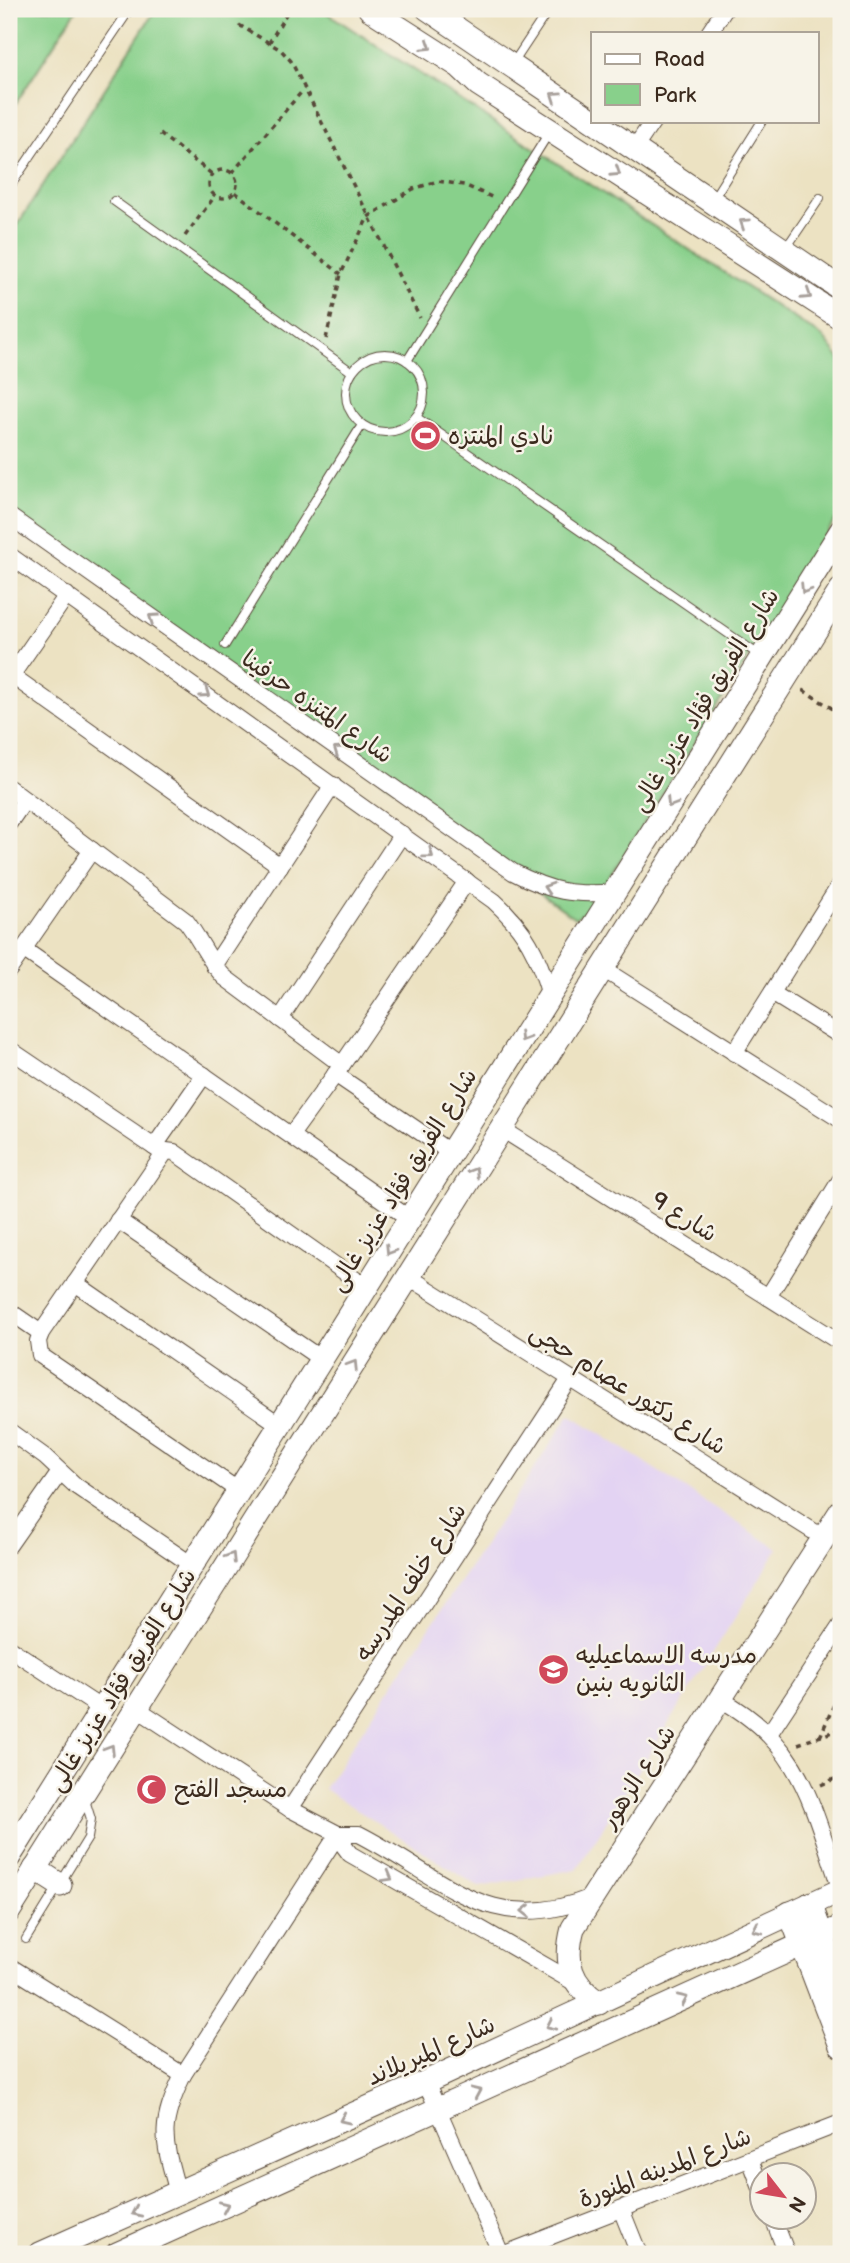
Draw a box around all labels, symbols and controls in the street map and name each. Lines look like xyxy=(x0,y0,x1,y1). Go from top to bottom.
legend xyxy=(591,32,818,122)
one-way arrow xyxy=(419,37,432,50)
text: Road xyxy=(654,47,705,72)
text: Park xyxy=(654,83,697,108)
one-way arrow xyxy=(550,92,563,104)
one-way arrow xyxy=(608,164,621,177)
one-way arrow xyxy=(739,219,752,231)
one-way arrow xyxy=(800,286,813,299)
sports icon: نادي المنتزه xyxy=(408,419,442,453)
place label: نادي المنتزه xyxy=(448,422,553,453)
one-way arrow xyxy=(801,582,814,595)
street label: شارع الفريق فؤاد عزيز غالى xyxy=(624,583,787,818)
one-way arrow xyxy=(148,614,161,626)
street label: شارع المتنزه حرفينا xyxy=(235,644,398,772)
one-way arrow xyxy=(197,685,210,697)
one-way arrow xyxy=(333,746,346,758)
one-way arrow xyxy=(667,795,680,808)
one-way arrow xyxy=(422,846,434,858)
one-way arrow xyxy=(543,881,555,896)
one-way arrow xyxy=(520,1029,533,1042)
street label: شارع الفريق فؤاد عزيز غالى xyxy=(322,1063,485,1298)
one-way arrow xyxy=(466,1167,479,1180)
street label: شارع 9 xyxy=(645,1186,722,1250)
one-way arrow xyxy=(385,1242,398,1255)
street label: شارع دكتور عصام حجى xyxy=(523,1317,732,1464)
one-way arrow xyxy=(344,1359,357,1372)
street label: شارع خلف المدرسه xyxy=(349,1498,475,1668)
one-way arrow xyxy=(223,1552,236,1565)
street label: شارع الفريق فؤاد عزيز غالى xyxy=(41,1563,204,1798)
place label: مدرسه الاسماعيليه الثانويه بنين xyxy=(576,1641,757,1699)
school or university icon: مدرسه الاسماعيليه الثانويه بنين xyxy=(536,1652,570,1686)
street label: شارع الزهور xyxy=(593,1720,684,1836)
one-way arrow xyxy=(101,1744,114,1757)
mosque icon: مسجد الفتح xyxy=(134,1772,168,1806)
place label: مسجد الفتح xyxy=(174,1775,287,1805)
one-way arrow xyxy=(381,1868,394,1881)
one-way arrow xyxy=(520,1903,531,1919)
one-way arrow xyxy=(752,1920,764,1934)
one-way arrow xyxy=(676,1993,689,2007)
street label: شارع الميريلاند xyxy=(362,2010,500,2094)
one-way arrow xyxy=(546,2017,558,2031)
one-way arrow xyxy=(469,2086,481,2100)
one-way arrow xyxy=(338,2111,351,2125)
street label: شارع المدينه المنورة xyxy=(575,2122,756,2216)
north arrow xyxy=(748,2162,818,2232)
text: N xyxy=(783,2192,810,2216)
one-way arrow xyxy=(217,2200,229,2214)
one-way arrow xyxy=(131,2204,143,2218)

